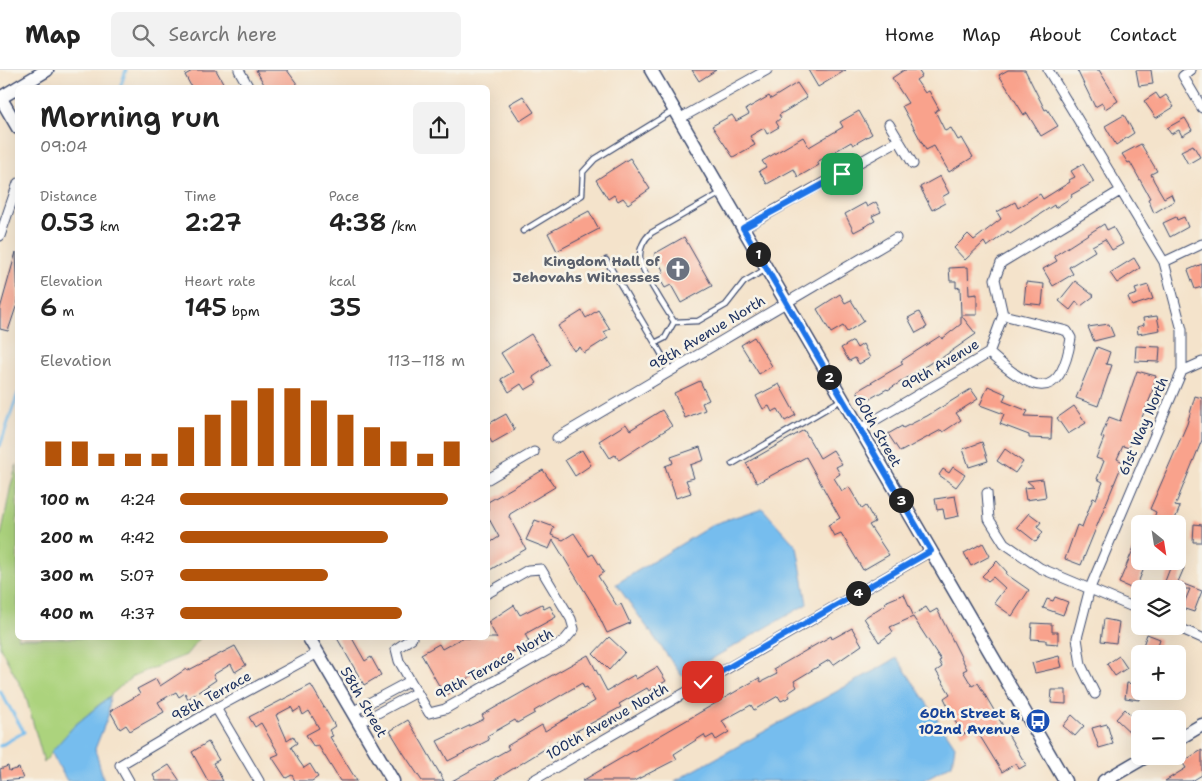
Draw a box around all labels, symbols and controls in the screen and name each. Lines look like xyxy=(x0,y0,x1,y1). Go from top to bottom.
search box xyxy=(111,12,461,57)
text: Map xyxy=(25,19,81,51)
icon: search xyxy=(129,21,157,49)
text: Search here xyxy=(169,22,277,47)
text: Home xyxy=(885,23,934,47)
text: Map xyxy=(962,23,1001,47)
text: About xyxy=(1029,23,1082,47)
text: Contact xyxy=(1110,23,1177,47)
text: Morning run xyxy=(40,98,220,136)
button: share xyxy=(413,102,465,154)
text: 09:04 xyxy=(40,136,87,157)
pin xyxy=(821,153,863,195)
icon: arrive xyxy=(828,160,856,188)
text: Distance xyxy=(40,187,97,205)
text: Time xyxy=(184,187,216,205)
text: Pace xyxy=(329,187,359,205)
text: 0.53 xyxy=(40,205,95,239)
text: 2:27 xyxy=(184,205,242,239)
text: 4:38 xyxy=(329,205,387,239)
text: km xyxy=(95,217,120,235)
text: /km xyxy=(387,217,416,235)
pin: 1 xyxy=(746,242,770,266)
text: 1 xyxy=(755,245,762,263)
place label: Kingdom Hall of Jehovahs Witnesses xyxy=(512,252,660,286)
church icon: Kingdom Hall of Jehovahs Witnesses xyxy=(665,256,691,282)
text: Elevation xyxy=(40,272,103,290)
text: Heart rate xyxy=(184,272,256,290)
text: kcal xyxy=(329,272,356,290)
text: 6 xyxy=(40,290,58,324)
text: 145 xyxy=(184,290,227,324)
text: 35 xyxy=(329,290,361,324)
street label: 98th Avenue North xyxy=(646,291,768,375)
text: m xyxy=(58,302,74,320)
text: bpm xyxy=(227,302,260,320)
street label: 99th Avenue xyxy=(898,335,982,395)
text: Elevation xyxy=(40,350,112,371)
text: 113–118 m xyxy=(388,350,465,371)
pin: 2 xyxy=(816,364,842,390)
text: 2 xyxy=(825,368,834,386)
street label: 61st Way North xyxy=(1114,374,1172,478)
street label: 60th Street xyxy=(850,392,906,470)
pin: 3 xyxy=(888,488,914,512)
text: 100 m xyxy=(40,489,89,510)
text: 4:24 xyxy=(120,489,156,510)
text: 3 xyxy=(897,491,906,509)
north arrow xyxy=(1131,515,1186,570)
map controls xyxy=(1131,515,1186,765)
text: 200 m xyxy=(40,527,93,548)
text: 4:42 xyxy=(120,527,155,548)
text: 300 m xyxy=(40,565,94,586)
text: 5:07 xyxy=(120,565,155,586)
pin: 4 xyxy=(846,580,870,606)
button: layers xyxy=(1131,580,1186,635)
text: 4 xyxy=(854,584,863,602)
text: 400 m xyxy=(40,603,94,624)
text: 4:37 xyxy=(120,603,155,624)
street label: 99th Terrace North xyxy=(432,624,556,704)
button: + xyxy=(1131,645,1186,700)
pin xyxy=(682,661,724,703)
street label: 58th Street xyxy=(337,664,391,740)
street label: 98th Terrace xyxy=(168,667,254,725)
icon: check xyxy=(689,668,717,696)
street label: 100th Avenue North xyxy=(543,679,671,763)
place label: 60th Street & 102nd Avenue xyxy=(918,704,1020,738)
bus stop icon: 60th Street & 102nd Avenue xyxy=(1025,708,1051,734)
button: − xyxy=(1131,710,1186,765)

